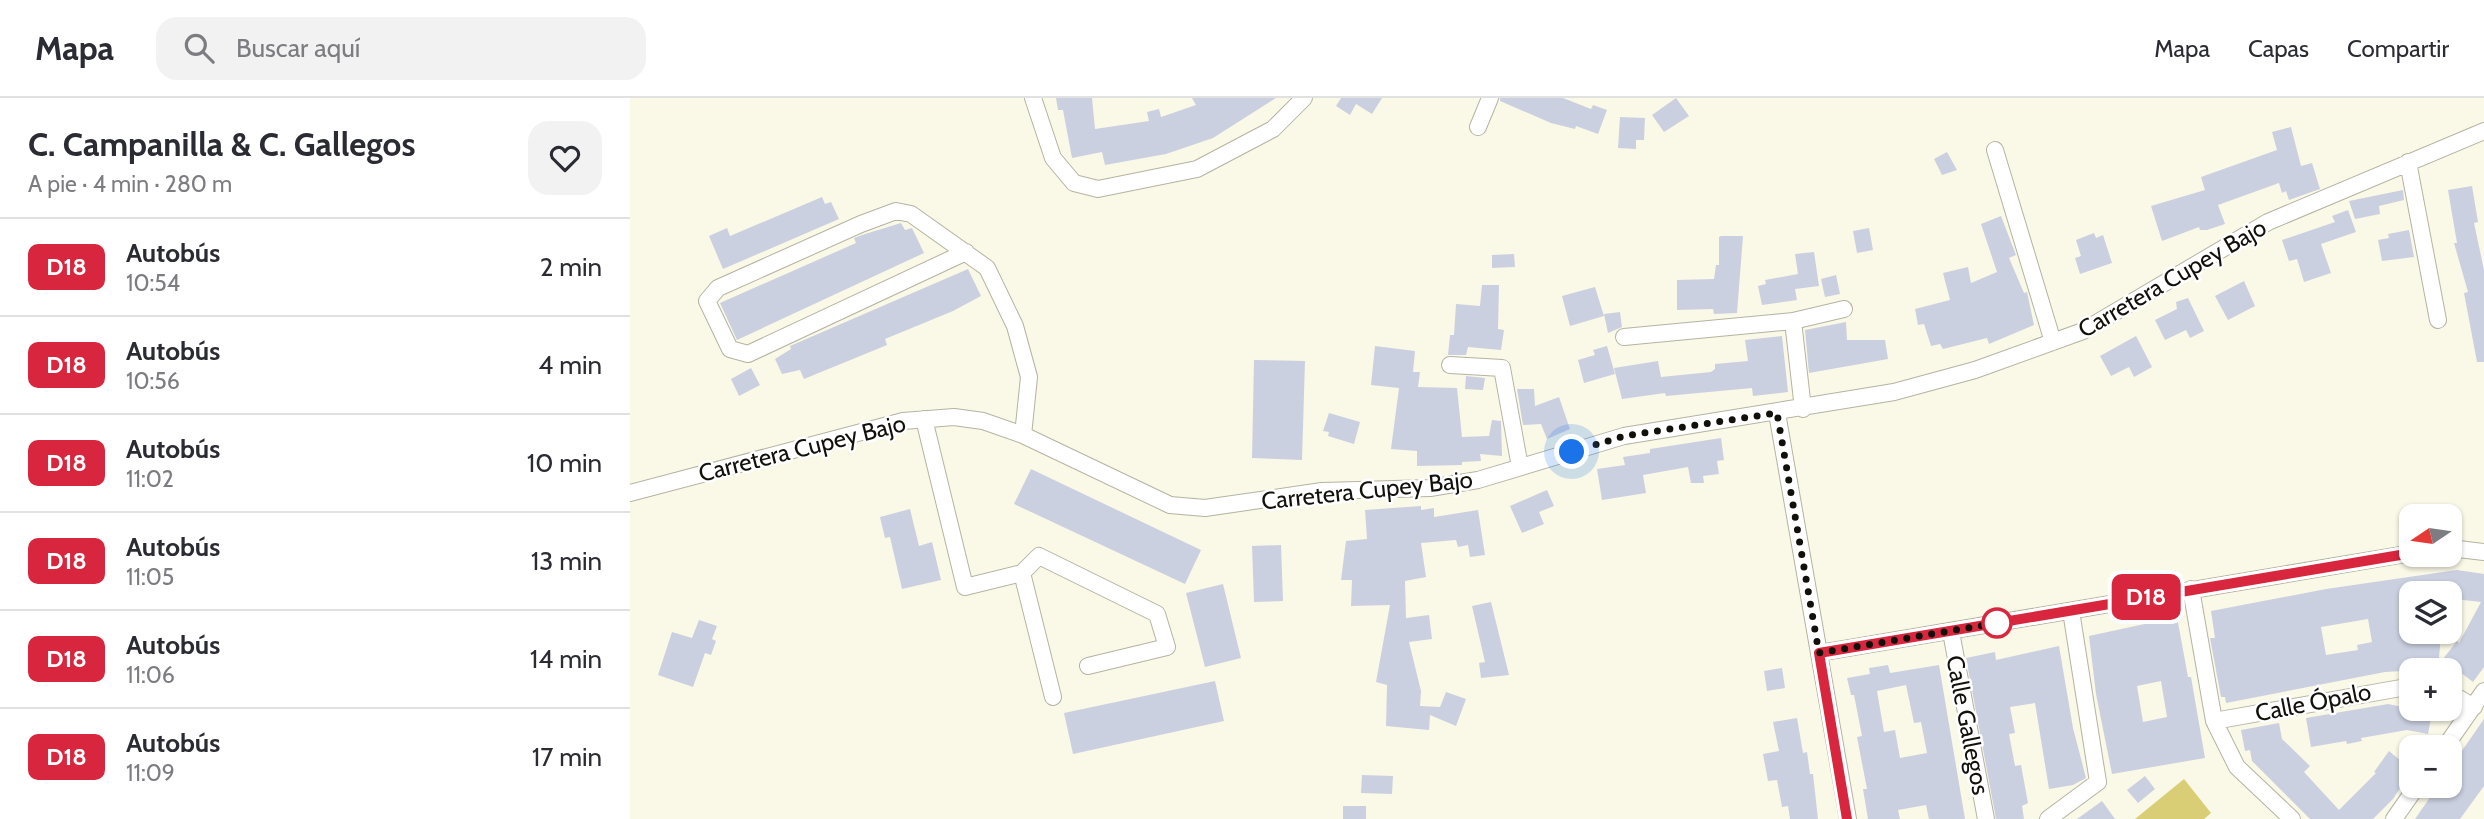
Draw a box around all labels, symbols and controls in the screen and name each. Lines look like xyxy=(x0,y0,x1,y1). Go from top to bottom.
search box xyxy=(156,17,646,80)
text: Mapa xyxy=(35,28,114,68)
icon: search xyxy=(180,29,218,67)
text: Buscar aquí xyxy=(236,32,360,64)
text: Mapa xyxy=(2154,34,2210,63)
text: Capas xyxy=(2248,34,2309,63)
text: Compartir xyxy=(2347,34,2449,63)
button: heart xyxy=(528,121,602,195)
text: C. Campanilla & C. Gallegos xyxy=(28,124,415,164)
text: A pie · 4 min · 280 m xyxy=(28,170,232,198)
street label: Carretera Cupey Bajo xyxy=(2073,212,2271,344)
text: Autobús xyxy=(126,237,220,269)
text: 2 min xyxy=(540,251,602,283)
text: D18 xyxy=(46,252,87,281)
text: 10:54 xyxy=(126,269,180,297)
text: Autobús xyxy=(126,335,220,367)
text: 4 min xyxy=(538,349,602,381)
text: D18 xyxy=(46,350,87,379)
text: 10:56 xyxy=(126,367,180,395)
street label: Carretera Cupey Bajo xyxy=(696,408,908,488)
text: Autobús xyxy=(126,433,220,465)
your location xyxy=(1554,434,1589,469)
text: 10 min xyxy=(527,447,602,479)
text: D18 xyxy=(46,448,87,477)
street label: Carretera Cupey Bajo xyxy=(1260,464,1474,516)
text: 11:02 xyxy=(126,465,174,493)
north arrow xyxy=(2399,504,2462,567)
map controls xyxy=(2399,504,2462,798)
text: Autobús xyxy=(126,531,220,563)
text: 13 min xyxy=(531,545,602,577)
text: D18 xyxy=(46,546,87,575)
text: 11:05 xyxy=(126,563,174,591)
line badge: D18 xyxy=(2106,574,2186,620)
button: layers xyxy=(2399,581,2462,644)
text: D18 xyxy=(2126,582,2166,611)
unlabelled marker xyxy=(1982,608,2012,638)
text: Autobús xyxy=(126,629,220,661)
text: 14 min xyxy=(530,643,602,675)
text: D18 xyxy=(46,644,87,673)
street label: Calle Gallegos xyxy=(1940,653,1996,797)
button: + xyxy=(2399,658,2462,721)
text: 11:06 xyxy=(126,661,175,689)
street label: Calle Ópalo xyxy=(2253,677,2373,727)
text: Autobús xyxy=(126,727,220,759)
button: − xyxy=(2399,735,2462,798)
text: 17 min xyxy=(532,741,602,773)
text: D18 xyxy=(46,742,87,771)
text: 11:09 xyxy=(126,759,175,787)

